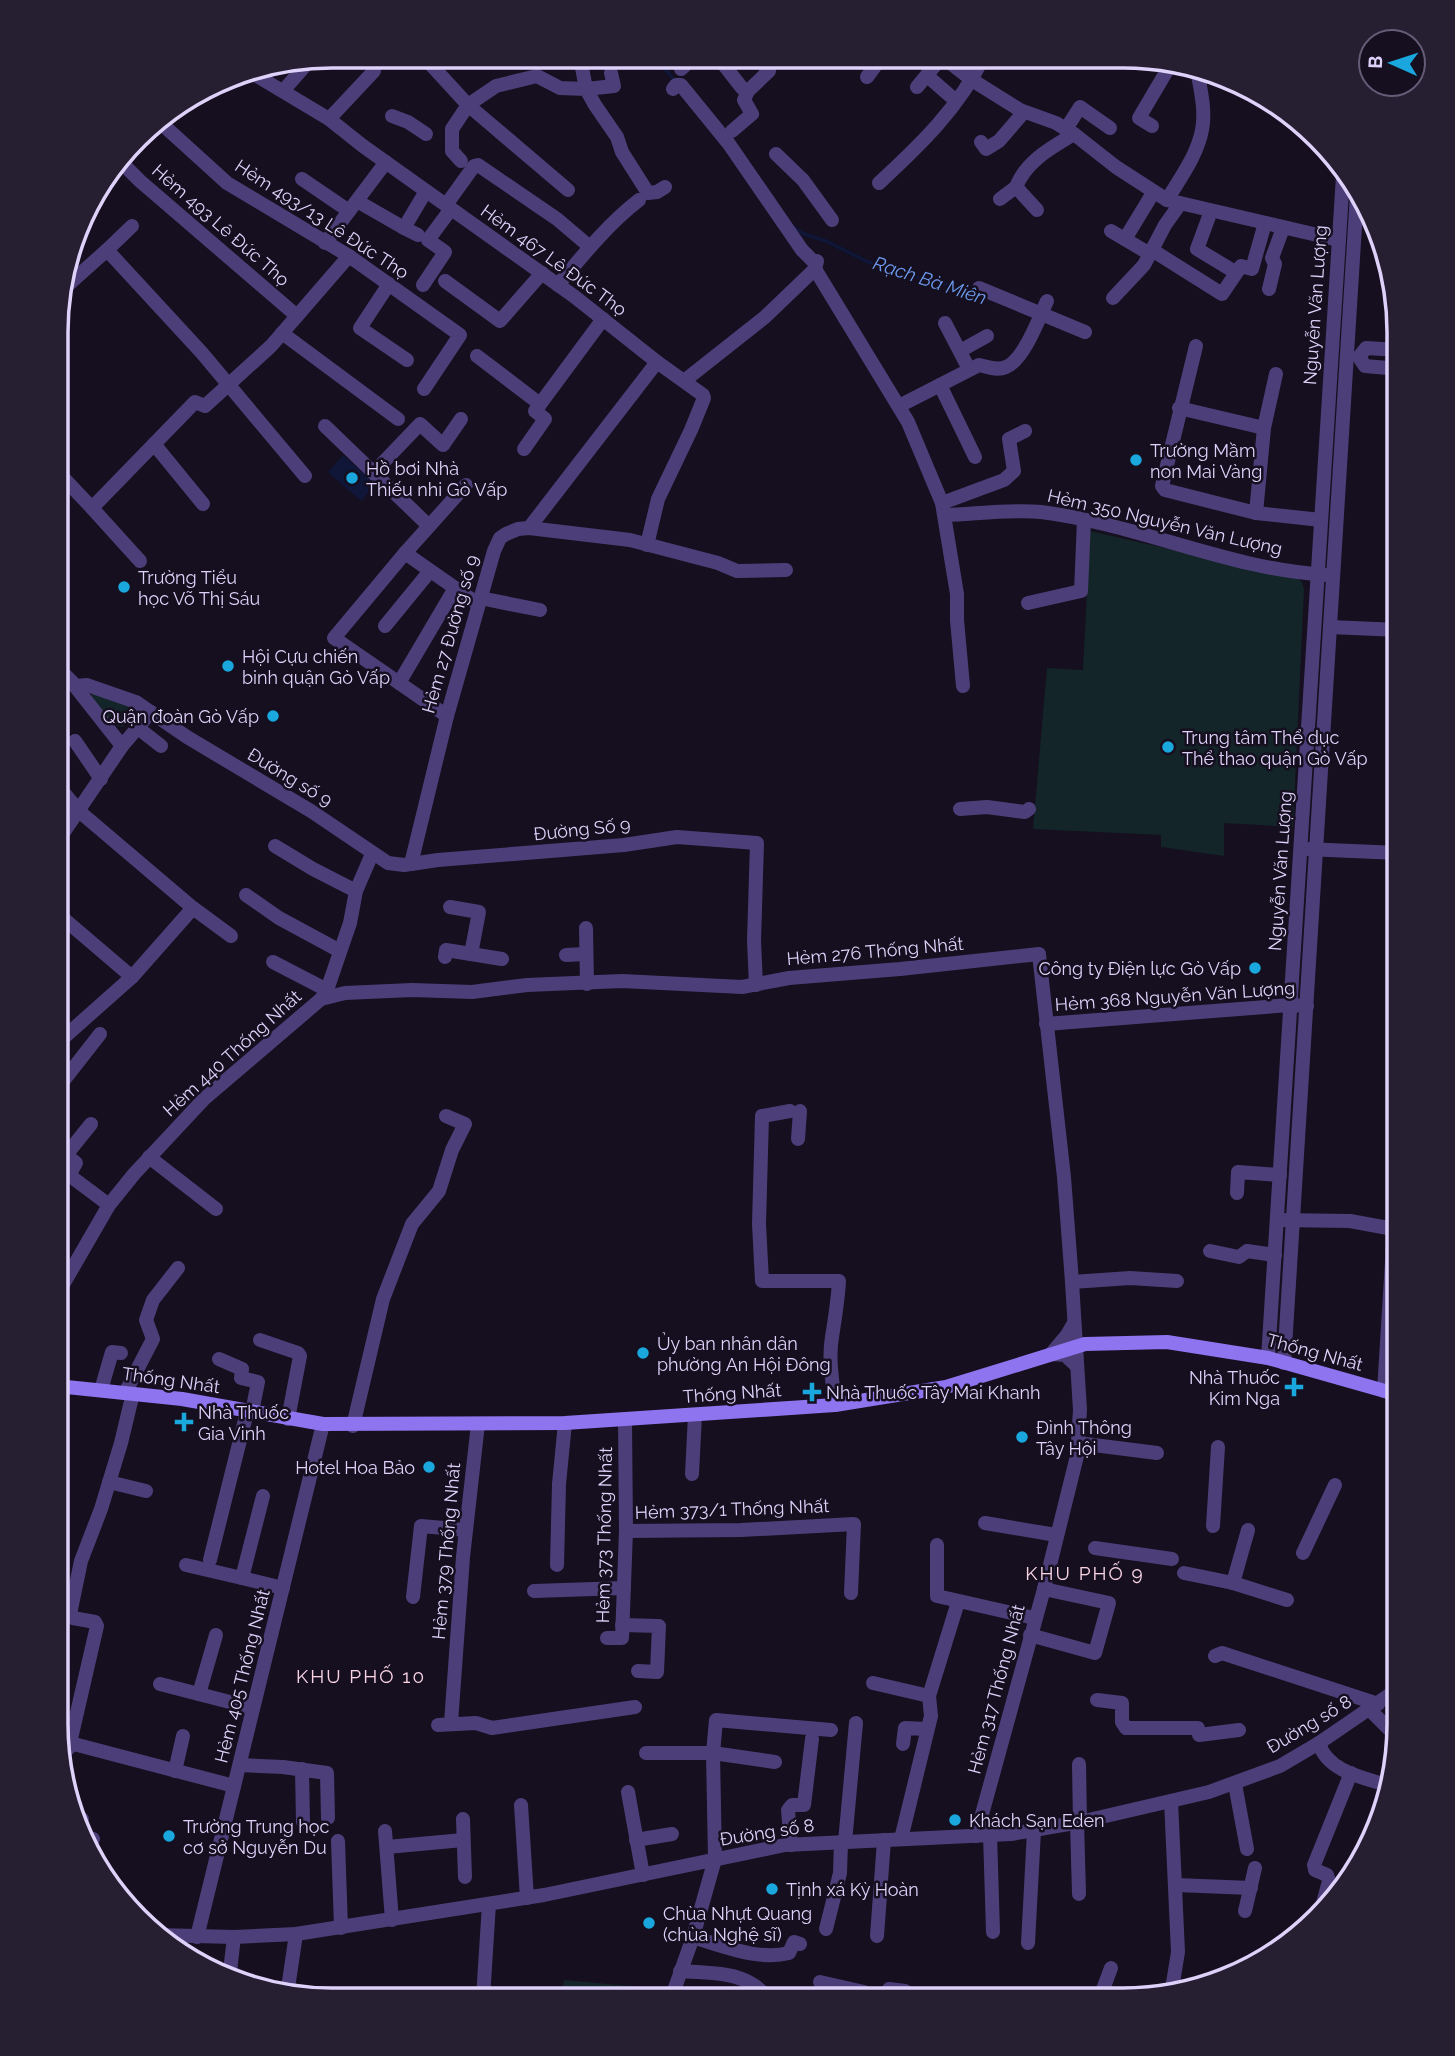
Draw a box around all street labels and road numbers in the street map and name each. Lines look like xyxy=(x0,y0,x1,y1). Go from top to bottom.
street label: Hẻm 493/13 Lê Đức Thọ xyxy=(231,155,413,283)
street label: Hẻm 493 Lê Đức Thọ xyxy=(148,160,294,290)
street label: Hẻm 467 Lê Đức Thọ xyxy=(477,200,631,320)
street label: Nguyễn Văn Lượng xyxy=(1299,224,1331,386)
street label: Hẻm 350 Nguyễn Văn Lượng xyxy=(1046,485,1284,559)
street label: Hẻm 27 Đường số 9 xyxy=(417,552,483,716)
street label: Đường số 9 xyxy=(244,743,336,811)
street label: Nguyễn Văn Lượng xyxy=(1264,790,1296,952)
street label: Đường Số 9 xyxy=(532,813,632,845)
street label: Hẻm 276 Thống Nhất xyxy=(786,933,964,969)
street label: Hẻm 368 Nguyễn Văn Lượng xyxy=(1054,977,1296,1015)
street label: Hẻm 440 Thống Nhất xyxy=(159,986,305,1120)
street label: Thống Nhất xyxy=(1265,1329,1365,1375)
street label: Thống Nhất xyxy=(121,1363,221,1397)
street label: Thống Nhất xyxy=(682,1379,782,1407)
street label: Hẻm 373 Thống Nhất xyxy=(592,1447,616,1623)
street label: Hẻm 379 Thống Nhất xyxy=(428,1462,464,1640)
street label: Hẻm 373/1 Thống Nhất xyxy=(634,1495,830,1523)
street label: Hẻm 405 Thống Nhất xyxy=(210,1587,274,1765)
street label: Hẻm 317 Thống Nhất xyxy=(963,1602,1029,1776)
street label: Đường số 8 xyxy=(1263,1690,1355,1758)
street label: Đường số 8 xyxy=(718,1814,816,1850)

